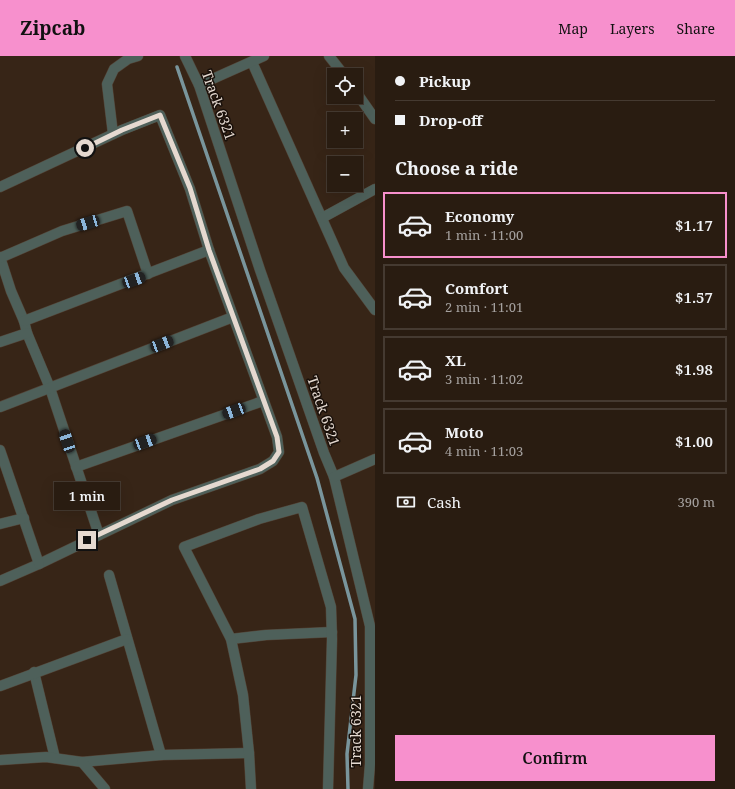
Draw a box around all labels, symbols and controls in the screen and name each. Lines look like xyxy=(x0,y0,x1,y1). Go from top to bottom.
text: Zipcab xyxy=(20,15,85,41)
text: Map xyxy=(558,19,588,38)
text: Layers xyxy=(610,19,655,38)
text: Share xyxy=(677,19,715,38)
street label: Track 6321 xyxy=(198,68,240,142)
map controls xyxy=(327,68,363,192)
button: locate xyxy=(327,68,363,104)
text: Pickup xyxy=(419,71,471,91)
text: Drop-off xyxy=(419,110,483,130)
button: + xyxy=(327,112,363,148)
route start xyxy=(76,139,94,157)
button: − xyxy=(327,156,363,192)
text: Choose a ride xyxy=(395,156,518,180)
text: Economy xyxy=(445,206,514,226)
icon: car xyxy=(397,207,433,243)
car xyxy=(75,214,101,232)
text: $1.17 xyxy=(675,215,713,235)
text: 1 min · 11:00 xyxy=(445,226,523,244)
car xyxy=(121,270,147,290)
text: Comfort xyxy=(445,278,508,298)
icon: car xyxy=(397,279,433,315)
text: $1.57 xyxy=(675,287,713,307)
text: 2 min · 11:01 xyxy=(445,298,523,316)
car xyxy=(149,334,175,354)
text: XL xyxy=(445,350,466,370)
icon: car xyxy=(397,351,433,387)
text: $1.98 xyxy=(675,359,713,379)
text: 3 min · 11:02 xyxy=(445,370,523,388)
street label: Track 6321 xyxy=(303,373,345,449)
car xyxy=(221,401,247,421)
text: Moto xyxy=(445,422,484,442)
icon: car xyxy=(397,423,433,459)
car xyxy=(58,428,76,454)
text: $1.00 xyxy=(675,431,713,451)
car xyxy=(132,432,158,452)
text: 4 min · 11:03 xyxy=(445,442,523,460)
callout: 1 min xyxy=(54,482,120,510)
text: 1 min xyxy=(69,487,105,505)
icon: cash xyxy=(395,491,417,513)
text: Cash xyxy=(427,492,461,512)
text: 390 m xyxy=(678,493,715,511)
route end xyxy=(78,531,96,549)
street label: Track 6321 xyxy=(346,695,365,767)
button: Confirm xyxy=(395,735,715,781)

